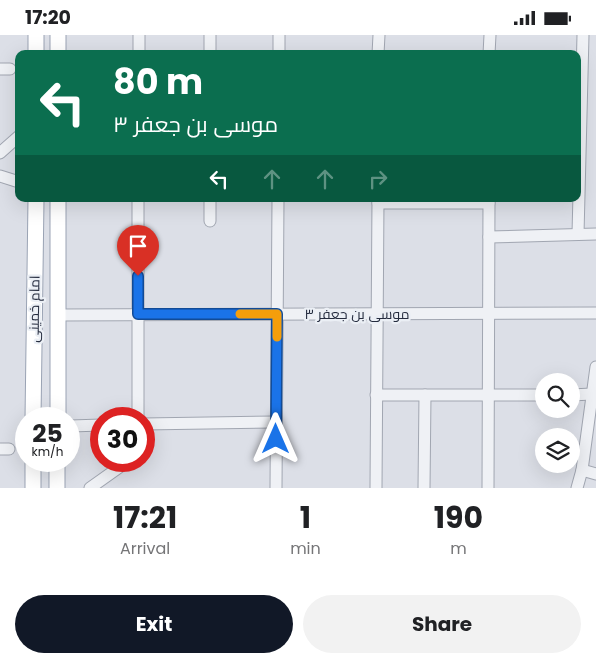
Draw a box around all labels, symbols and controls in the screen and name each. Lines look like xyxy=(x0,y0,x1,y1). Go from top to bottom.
text: 17:20 xyxy=(25,4,71,31)
text: 80 m xyxy=(113,57,203,106)
icon: left xyxy=(30,70,95,135)
text: موسی بن جعفر ۳ xyxy=(113,109,278,140)
icon: left xyxy=(205,165,233,193)
icon: ahead xyxy=(258,165,286,193)
icon: ahead xyxy=(311,165,339,193)
icon: right xyxy=(364,165,392,193)
pin xyxy=(117,225,159,276)
icon: arrive xyxy=(124,232,152,260)
street label: امام خمینی xyxy=(23,275,45,343)
street label: موسی بن جعفر ۳ xyxy=(304,304,410,324)
map controls xyxy=(535,373,580,473)
button: search xyxy=(535,373,580,418)
speed limit sign: 30 xyxy=(90,407,155,472)
position arrow xyxy=(249,412,301,464)
text: 25 xyxy=(32,416,63,451)
button: layers xyxy=(535,428,580,473)
text: km/h xyxy=(32,443,63,460)
text: 17:21 xyxy=(113,496,177,539)
text: 1 xyxy=(300,496,311,539)
text: 190 xyxy=(434,496,483,539)
text: Arrival xyxy=(120,537,170,560)
text: min xyxy=(290,537,321,560)
text: m xyxy=(450,537,467,560)
button: Exit xyxy=(15,595,293,653)
button: Share xyxy=(303,595,581,653)

